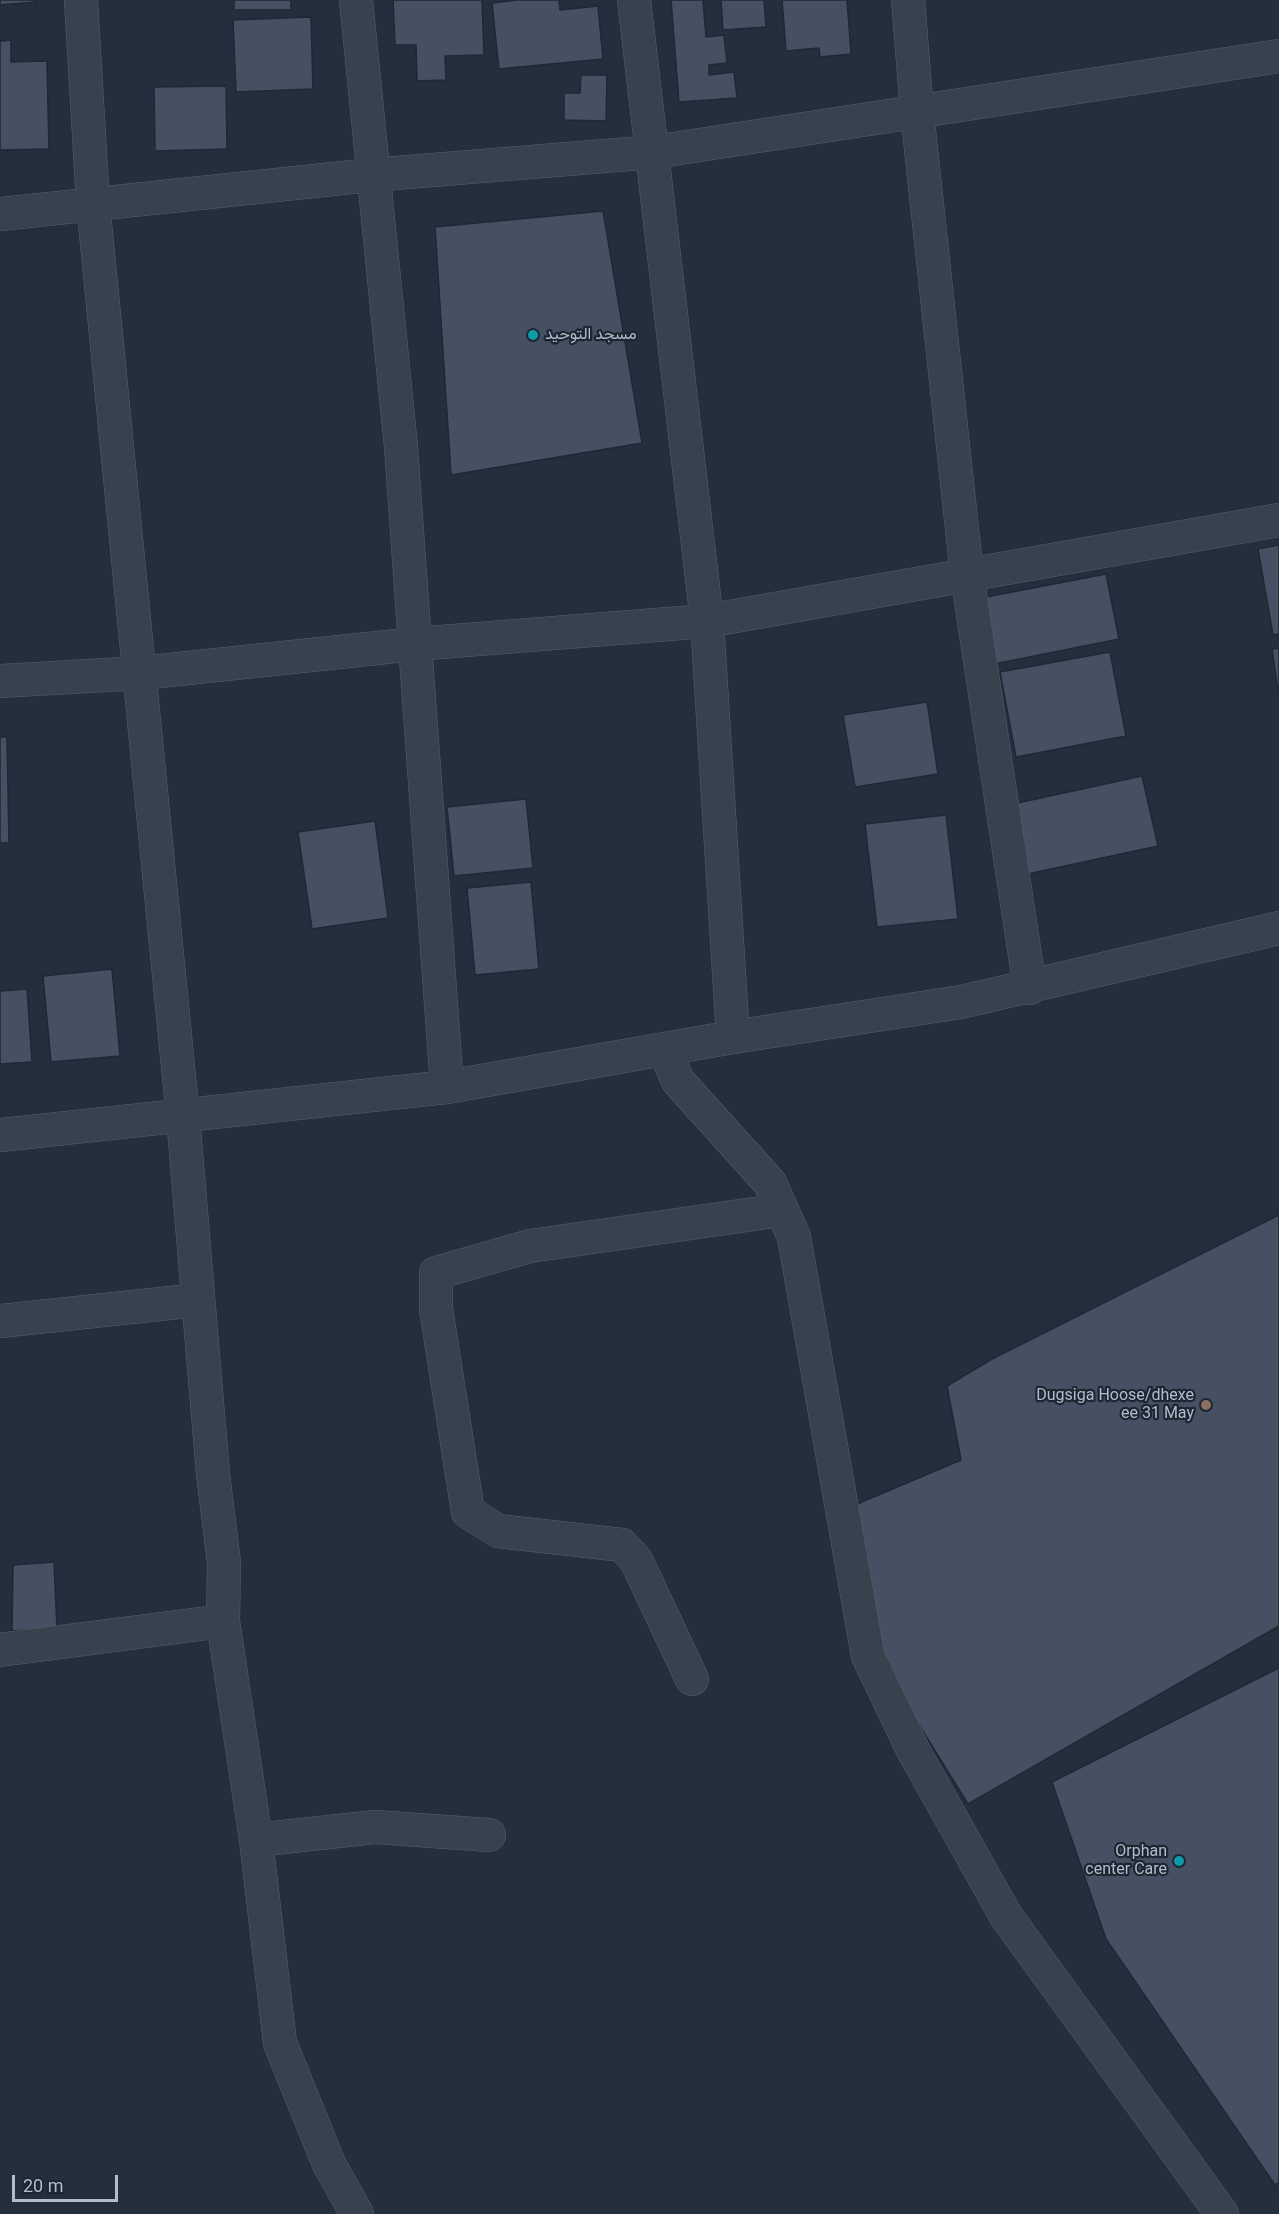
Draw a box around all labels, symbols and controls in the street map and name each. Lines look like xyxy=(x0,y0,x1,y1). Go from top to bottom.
place label: مسجد التوحيد xyxy=(545,325,637,345)
marker: مسجد التوحيد xyxy=(526,328,540,342)
place label: Dugsiga Hoose/dhexe ee 31 May xyxy=(1036,1386,1194,1424)
marker: Dugsiga Hoose/dhexe ee 31 May xyxy=(1199,1398,1213,1412)
place label: Orphan center Care xyxy=(1085,1842,1167,1880)
marker: Orphan center Care xyxy=(1172,1854,1186,1868)
scale bar xyxy=(15,2163,122,2201)
text: 20 m xyxy=(23,2175,63,2196)

